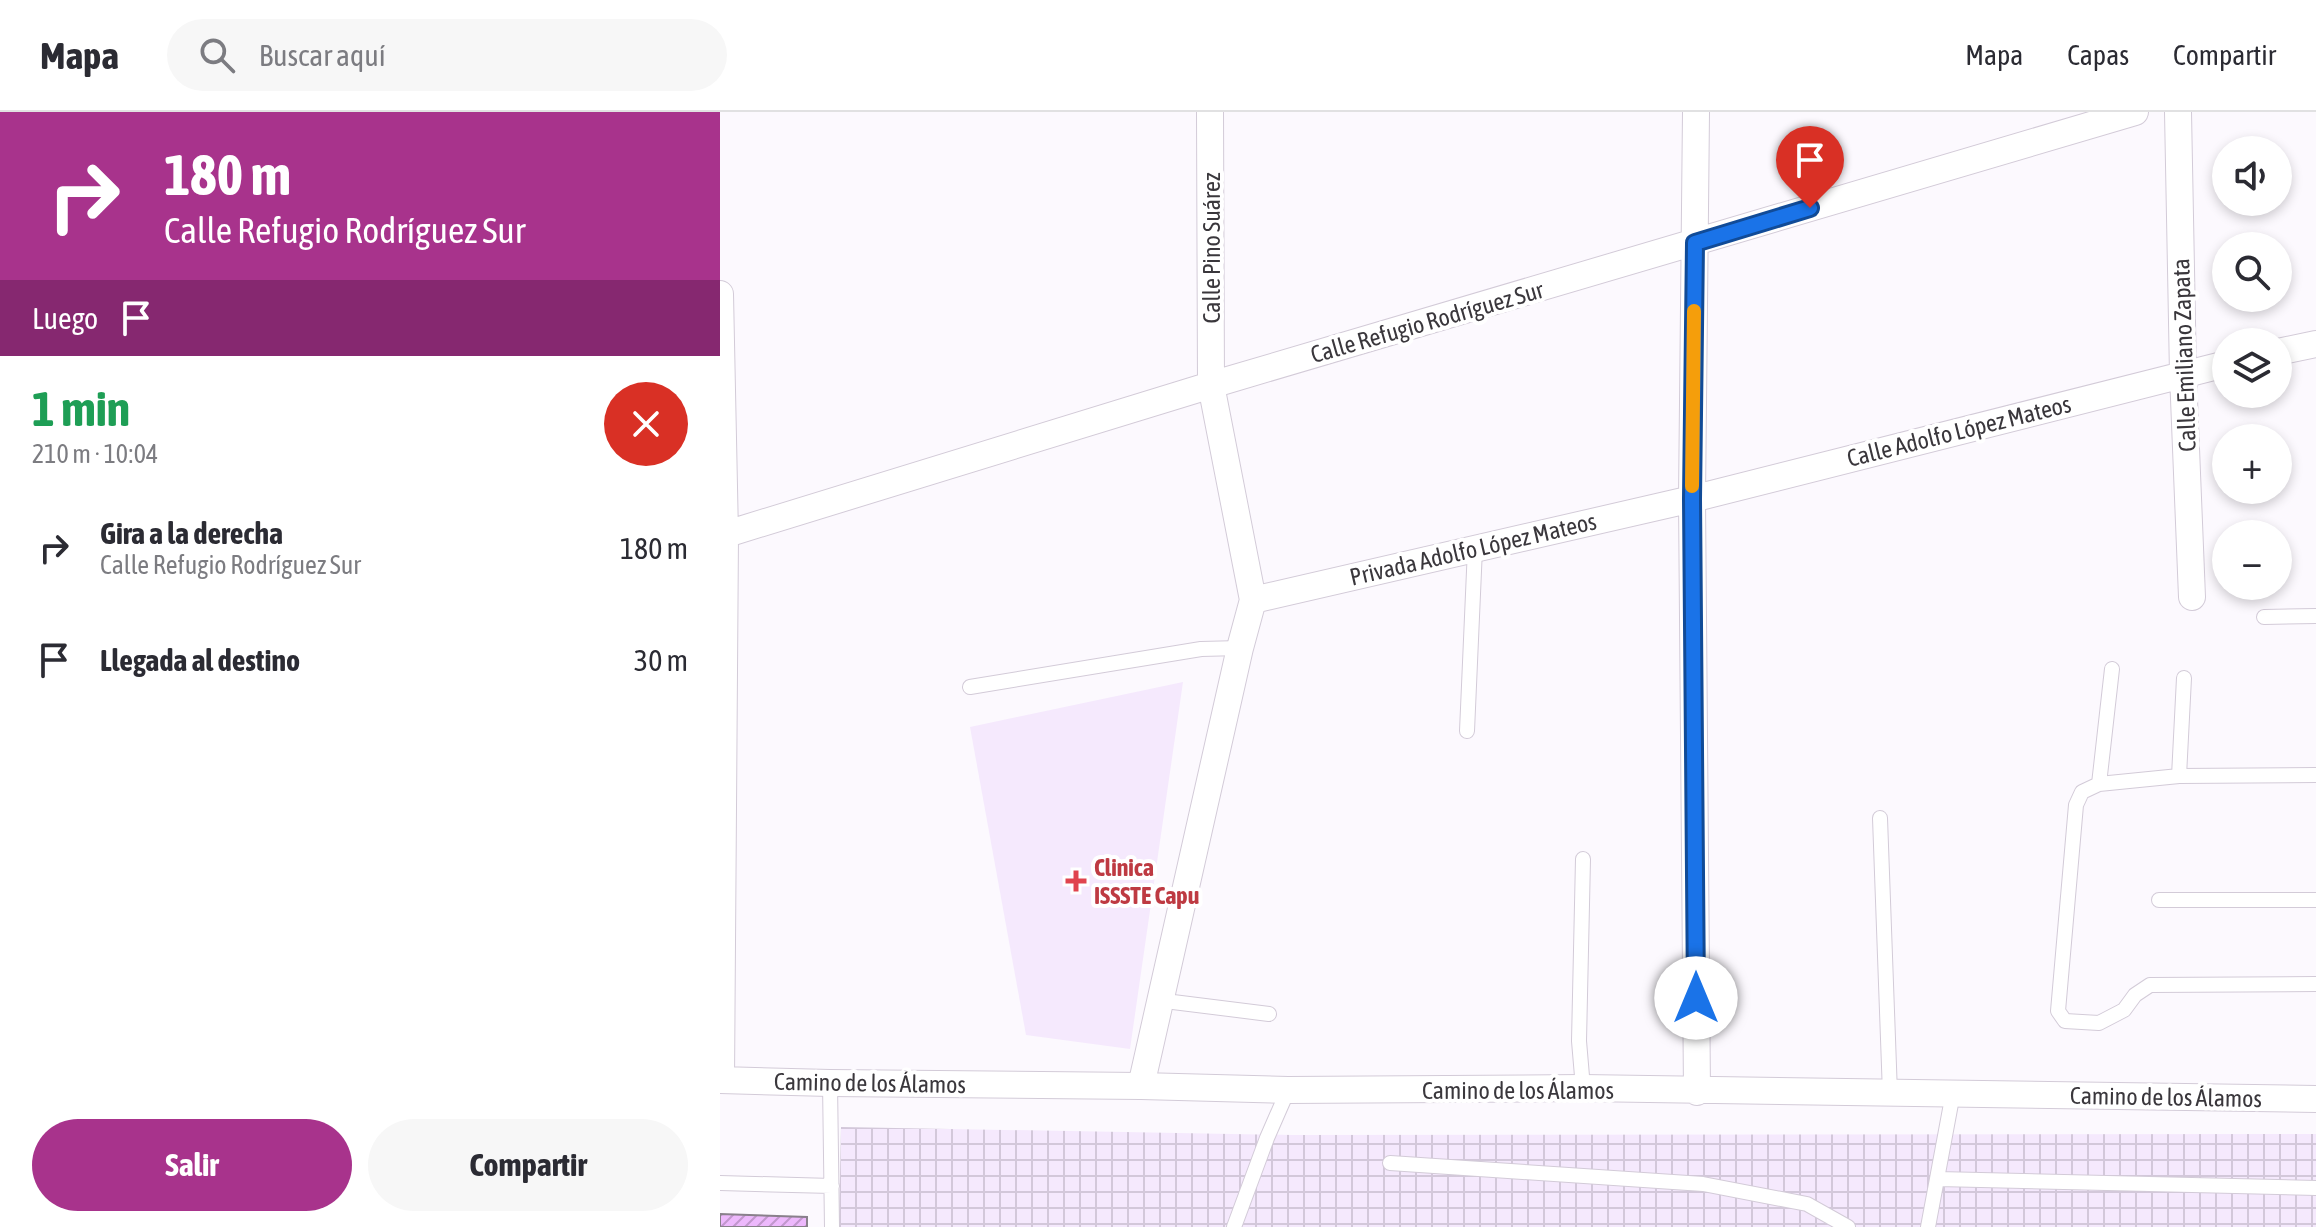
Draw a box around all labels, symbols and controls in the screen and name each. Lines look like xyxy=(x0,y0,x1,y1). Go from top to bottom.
search box xyxy=(167,19,727,91)
icon: search xyxy=(195,33,239,77)
text: Mapa xyxy=(40,34,119,77)
text: Buscar aquí xyxy=(259,38,386,72)
text: Mapa xyxy=(1965,39,2023,71)
text: Capas xyxy=(2067,39,2129,71)
text: Compartir xyxy=(2173,39,2276,71)
pin xyxy=(1776,126,1844,208)
map controls xyxy=(2212,136,2292,600)
button: sound xyxy=(2212,136,2292,216)
icon: arrive xyxy=(1788,138,1832,182)
text: 180 m xyxy=(164,143,291,207)
icon: right xyxy=(32,144,136,248)
street label: Calle Pino Suárez xyxy=(1198,172,1225,324)
text: Calle Refugio Rodríguez Sur xyxy=(164,209,525,251)
button: search xyxy=(2212,232,2292,312)
street label: Calle Emiliano Zapata xyxy=(2167,258,2201,452)
street label: Calle Refugio Rodríguez Sur xyxy=(1307,276,1547,368)
icon: arrive xyxy=(114,296,158,340)
text: Luego xyxy=(32,301,98,335)
button: layers xyxy=(2212,328,2292,408)
text: 1 min xyxy=(32,381,130,436)
button: close xyxy=(604,382,688,466)
street label: Calle Adolfo López Mateos xyxy=(1844,390,2074,472)
button: + xyxy=(2212,424,2292,504)
text: 210 m · 10:04 xyxy=(32,439,158,469)
street label: Privada Adolfo López Mateos xyxy=(1347,507,1599,591)
text: Gira a la derecha xyxy=(100,516,283,550)
button: − xyxy=(2212,520,2292,600)
icon: right xyxy=(32,526,76,570)
text: 180 m xyxy=(620,531,688,565)
text: Calle Refugio Rodríguez Sur xyxy=(100,550,361,580)
icon: arrive xyxy=(32,638,76,682)
text: Llegada al destino xyxy=(100,643,300,677)
text: 30 m xyxy=(634,643,688,677)
place label: Clinica ISSSTE Capu xyxy=(1094,854,1199,909)
marker: Clinica ISSSTE Capu xyxy=(1065,870,1087,892)
position arrow xyxy=(1654,956,1738,1040)
street label: Camino de los Álamos xyxy=(774,1068,966,1098)
street label: Camino de los Álamos xyxy=(1422,1077,1614,1104)
street label: Camino de los Álamos xyxy=(2070,1082,2262,1112)
button: Salir xyxy=(32,1119,352,1211)
button: Compartir xyxy=(368,1119,688,1211)

